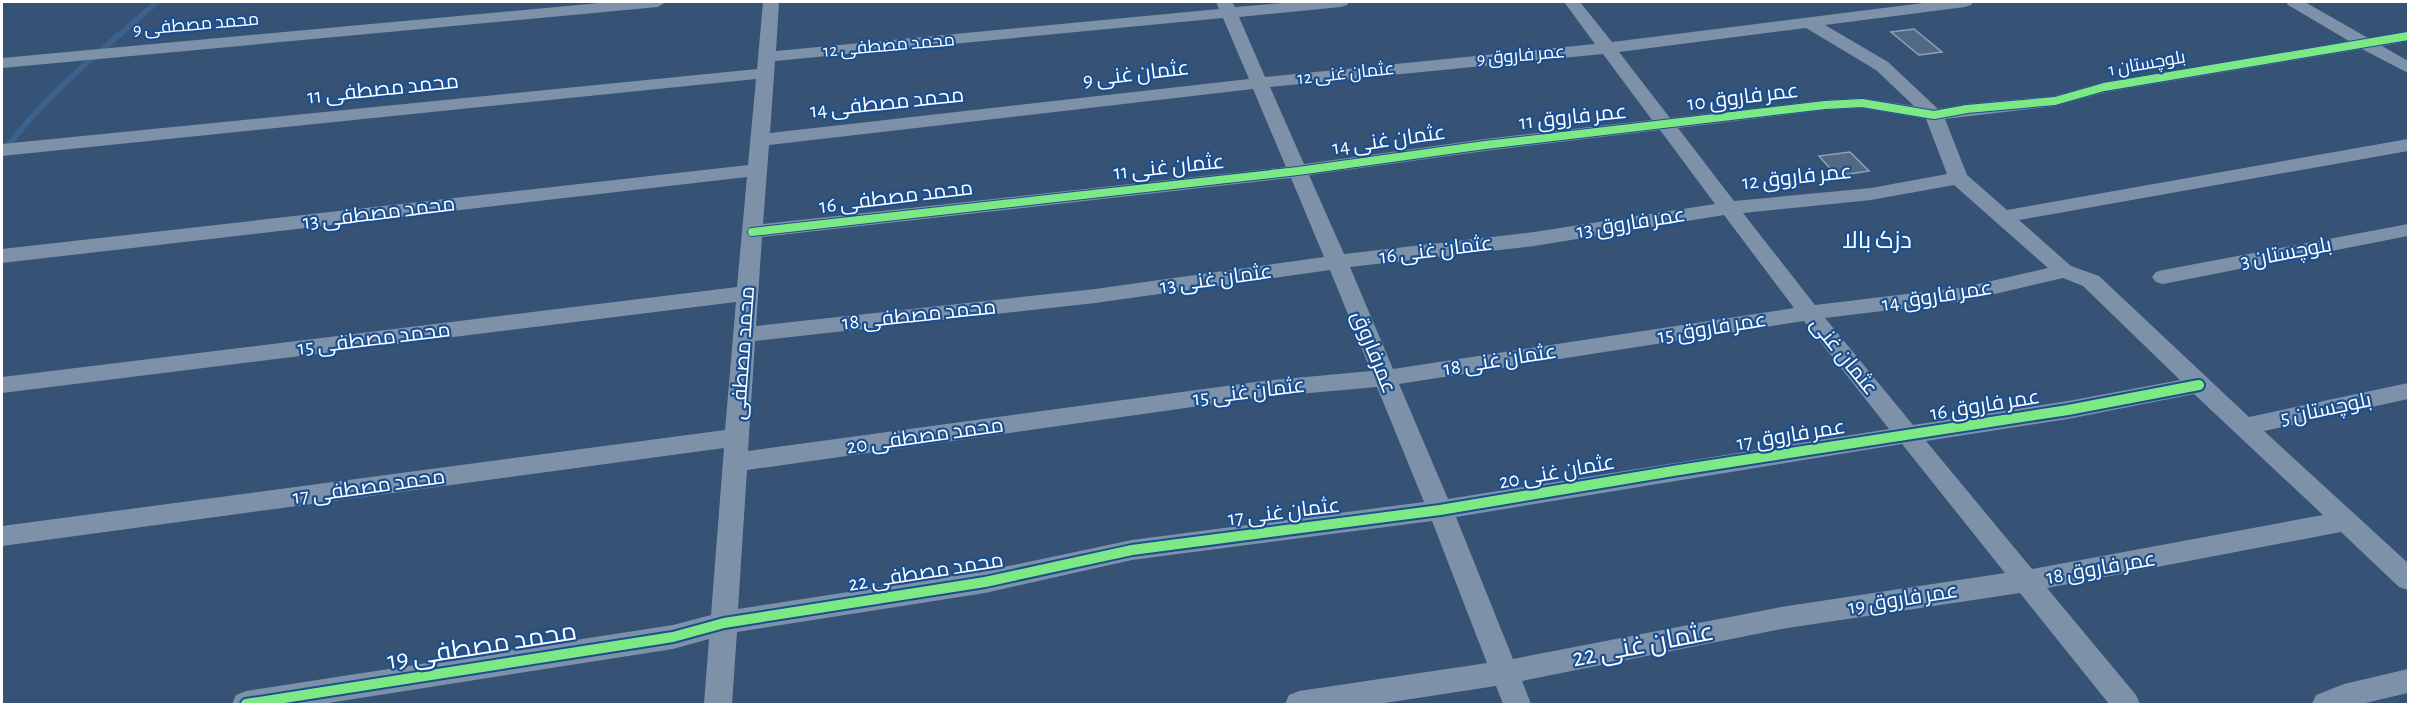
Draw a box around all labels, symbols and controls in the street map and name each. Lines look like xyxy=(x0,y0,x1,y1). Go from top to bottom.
street label: محمد مصطفی 9 xyxy=(132,11,260,40)
street label: محمد مصطفی 12 xyxy=(822,31,956,62)
street label: عمر فاروق 9 xyxy=(1476,43,1566,71)
street label: بلوچستان 1 xyxy=(2107,48,2187,82)
street label: عثمان غنی 9 xyxy=(1082,57,1191,93)
street label: عثمان غنی 12 xyxy=(1296,59,1396,89)
street label: محمد مصطفی 11 xyxy=(306,71,460,109)
street label: عمر فاروق 10 xyxy=(1686,80,1800,116)
street label: محمد مصطفی 14 xyxy=(809,84,965,124)
street label: عمر فاروق 11 xyxy=(1518,101,1628,135)
street label: عثمان غنی 14 xyxy=(1331,122,1447,160)
street label: عثمان غنی 11 xyxy=(1112,151,1226,185)
street label: عمر فاروق 12 xyxy=(1741,161,1853,195)
street label: محمد مصطفی 16 xyxy=(818,177,974,219)
street label: محمد مصطفی 13 xyxy=(302,193,457,235)
street label: عمر فاروق 13 xyxy=(1575,204,1687,244)
district label: دزک بالا xyxy=(1842,229,1912,253)
street label: عثمان غنی 16 xyxy=(1378,233,1494,269)
street label: بلوچستان 3 xyxy=(2239,234,2334,275)
street label: عثمان غنی 13 xyxy=(1159,261,1274,299)
street label: عمر فاروق 14 xyxy=(1880,277,1994,317)
street label: محمد مصطفی xyxy=(728,285,760,421)
street label: محمد مصطفی 18 xyxy=(841,296,997,336)
street label: عمرفاروق xyxy=(1346,308,1400,397)
street label: عمر فاروق 15 xyxy=(1656,309,1768,349)
street label: عثمان غنی xyxy=(1805,313,1882,400)
street label: محمد مصطفی 15 xyxy=(296,319,452,361)
street label: عثمان غنی 18 xyxy=(1442,341,1558,381)
street label: عثمان غنی 15 xyxy=(1192,375,1307,411)
street label: عمر فاروق 16 xyxy=(1929,386,2042,426)
street label: بلوچستان 5 xyxy=(2279,389,2374,432)
street label: محمد مصطفی 20 xyxy=(845,415,1005,459)
street label: عمر فاروق 17 xyxy=(1735,416,1847,456)
street label: عثمان غنی 20 xyxy=(1497,451,1617,495)
street label: محمد مصطفی 17 xyxy=(291,466,447,510)
street label: عثمان غنی 17 xyxy=(1227,495,1342,531)
street label: عمر فاروق 18 xyxy=(2044,548,2158,590)
street label: محمد مصطفی 22 xyxy=(847,549,1005,597)
street label: عمر فاروق 19 xyxy=(1847,580,1960,620)
street label: محمد مصطفی 19 xyxy=(385,618,579,676)
street label: عثمان غنی 22 xyxy=(1570,619,1716,673)

